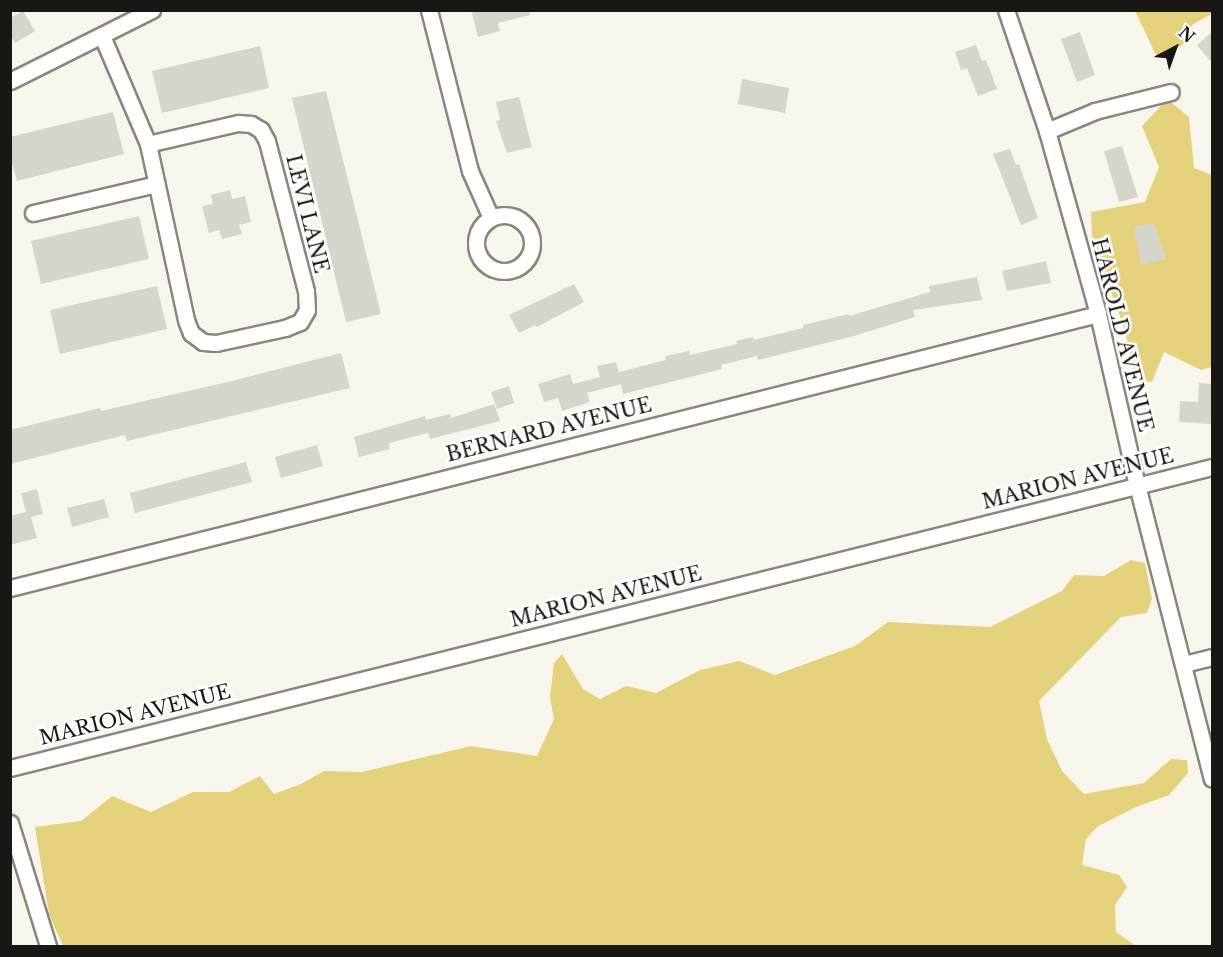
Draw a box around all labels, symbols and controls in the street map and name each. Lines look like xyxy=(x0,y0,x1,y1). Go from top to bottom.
north arrow xyxy=(1145,18,1205,78)
text: N xyxy=(1175,22,1199,47)
street label: LEVI LANE xyxy=(281,152,333,276)
street label: HAROLD AVENUE xyxy=(1086,235,1158,435)
street label: BERNARD AVENUE xyxy=(443,393,655,467)
street label: MARION AVENUE xyxy=(979,443,1177,515)
street label: MARION AVENUE xyxy=(507,561,705,633)
street label: MARION AVENUE xyxy=(36,679,234,751)

